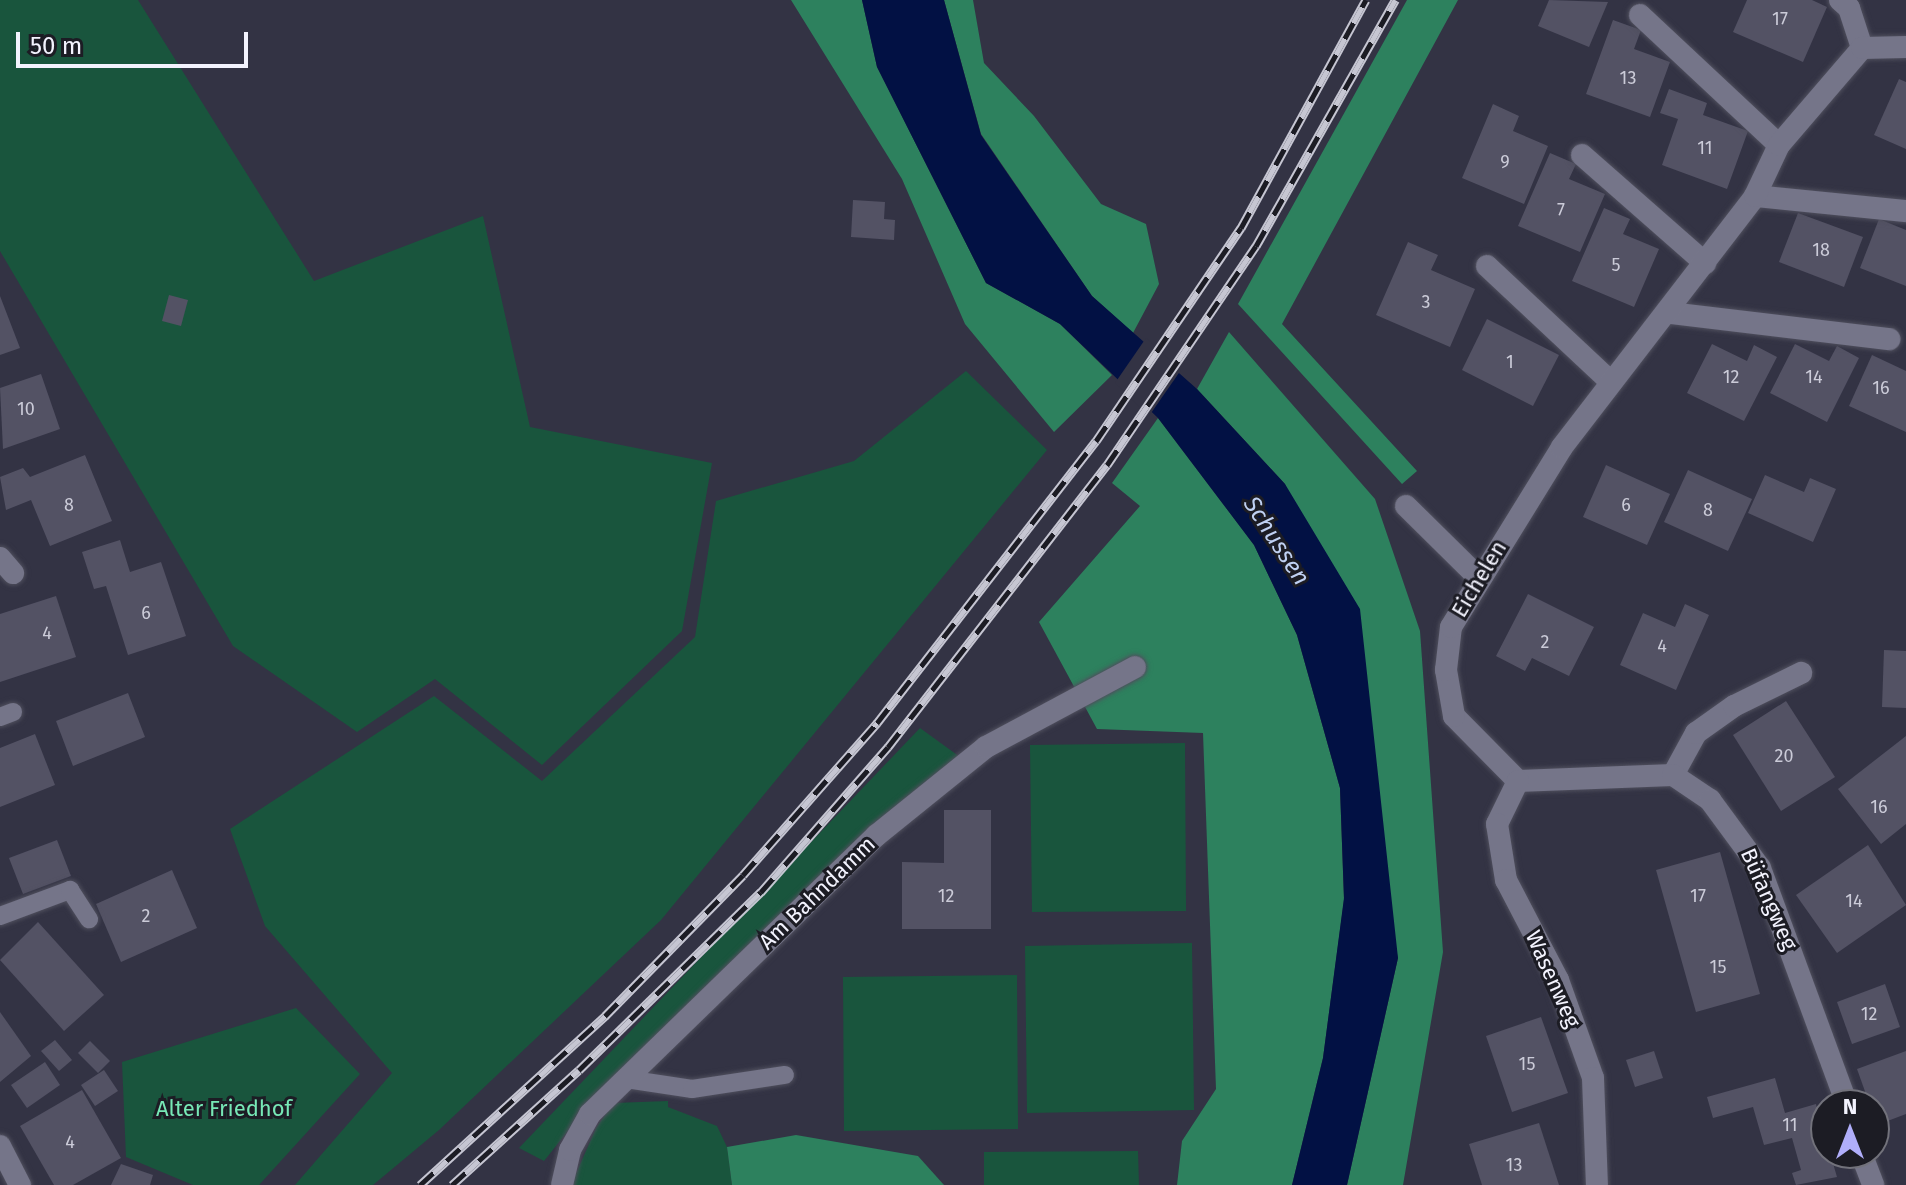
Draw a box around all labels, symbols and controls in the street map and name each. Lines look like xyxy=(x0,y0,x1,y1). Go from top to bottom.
house number: 17 xyxy=(1772,8,1788,30)
scale bar xyxy=(20,16,252,66)
text: 50 m xyxy=(30,32,82,60)
house number: 13 xyxy=(1620,67,1636,89)
house number: 11 xyxy=(1697,137,1713,159)
house number: 9 xyxy=(1500,151,1510,173)
house number: 7 xyxy=(1557,199,1565,221)
house number: 18 xyxy=(1812,239,1830,261)
house number: 5 xyxy=(1611,254,1621,276)
house number: 3 xyxy=(1422,291,1430,313)
house number: 1 xyxy=(1506,351,1514,373)
house number: 12 xyxy=(1723,366,1739,388)
house number: 14 xyxy=(1805,366,1823,388)
house number: 16 xyxy=(1872,377,1890,399)
house number: 10 xyxy=(17,398,35,420)
water label: Schussen xyxy=(1237,491,1315,591)
house number: 8 xyxy=(64,494,74,516)
house number: 6 xyxy=(1621,494,1631,516)
house number: 8 xyxy=(1703,499,1713,521)
street label: Eichelen xyxy=(1446,536,1512,622)
house number: 6 xyxy=(141,602,151,624)
house number: 4 xyxy=(42,622,52,644)
house number: 2 xyxy=(1541,631,1549,653)
house number: 4 xyxy=(1657,635,1667,657)
house number: 20 xyxy=(1775,745,1793,767)
house number: 16 xyxy=(1870,796,1888,818)
street label: Am Bahndamm xyxy=(753,831,881,955)
street label: Büfangweg xyxy=(1735,844,1803,954)
house number: 12 xyxy=(938,885,954,907)
house number: 17 xyxy=(1690,885,1706,907)
house number: 14 xyxy=(1845,890,1863,912)
house number: 2 xyxy=(142,905,150,927)
street label: Wasenweg xyxy=(1520,926,1586,1032)
house number: 15 xyxy=(1710,956,1726,978)
house number: 12 xyxy=(1861,1003,1877,1025)
house number: 15 xyxy=(1519,1053,1535,1075)
north arrow xyxy=(1810,1089,1890,1169)
text: N xyxy=(1843,1093,1857,1120)
park label: Alter Friedhof xyxy=(156,1096,292,1122)
house number: 11 xyxy=(1782,1114,1798,1136)
house number: 4 xyxy=(65,1131,75,1153)
house number: 13 xyxy=(1506,1154,1522,1176)

